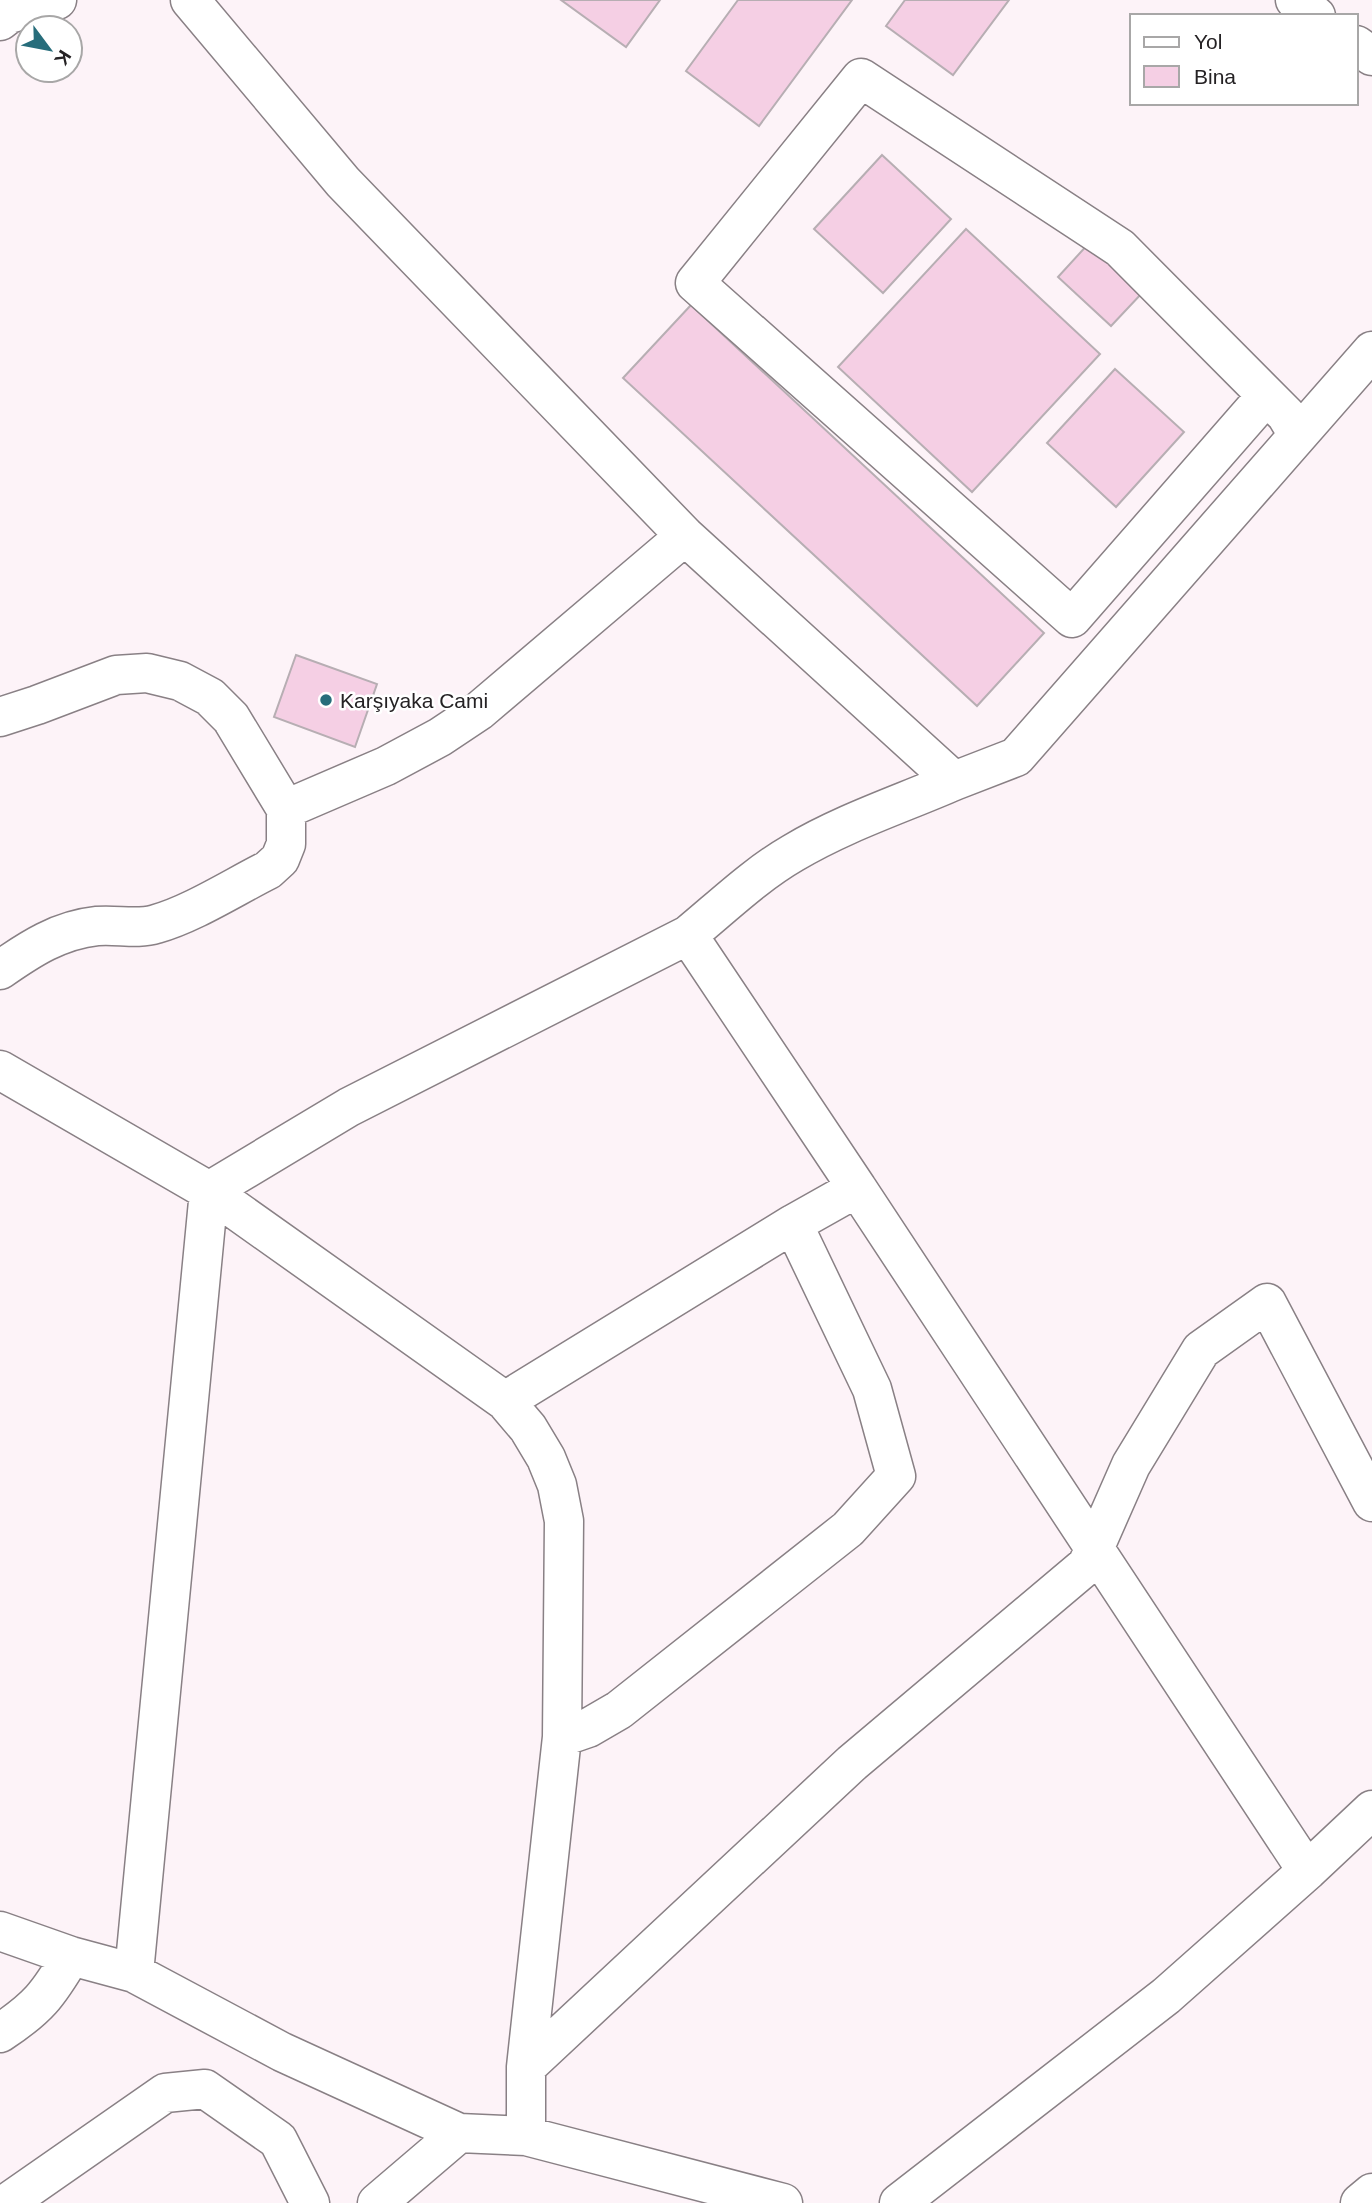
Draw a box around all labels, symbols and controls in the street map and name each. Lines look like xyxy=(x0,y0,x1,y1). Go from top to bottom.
north arrow xyxy=(14,14,84,84)
legend xyxy=(1130,14,1358,105)
text: Yol xyxy=(1194,30,1222,53)
text: K xyxy=(50,46,76,69)
text: Bina xyxy=(1194,65,1236,88)
place label: Karşıyaka Cami xyxy=(340,689,488,712)
marker: Karşıyaka Cami xyxy=(318,692,334,708)

